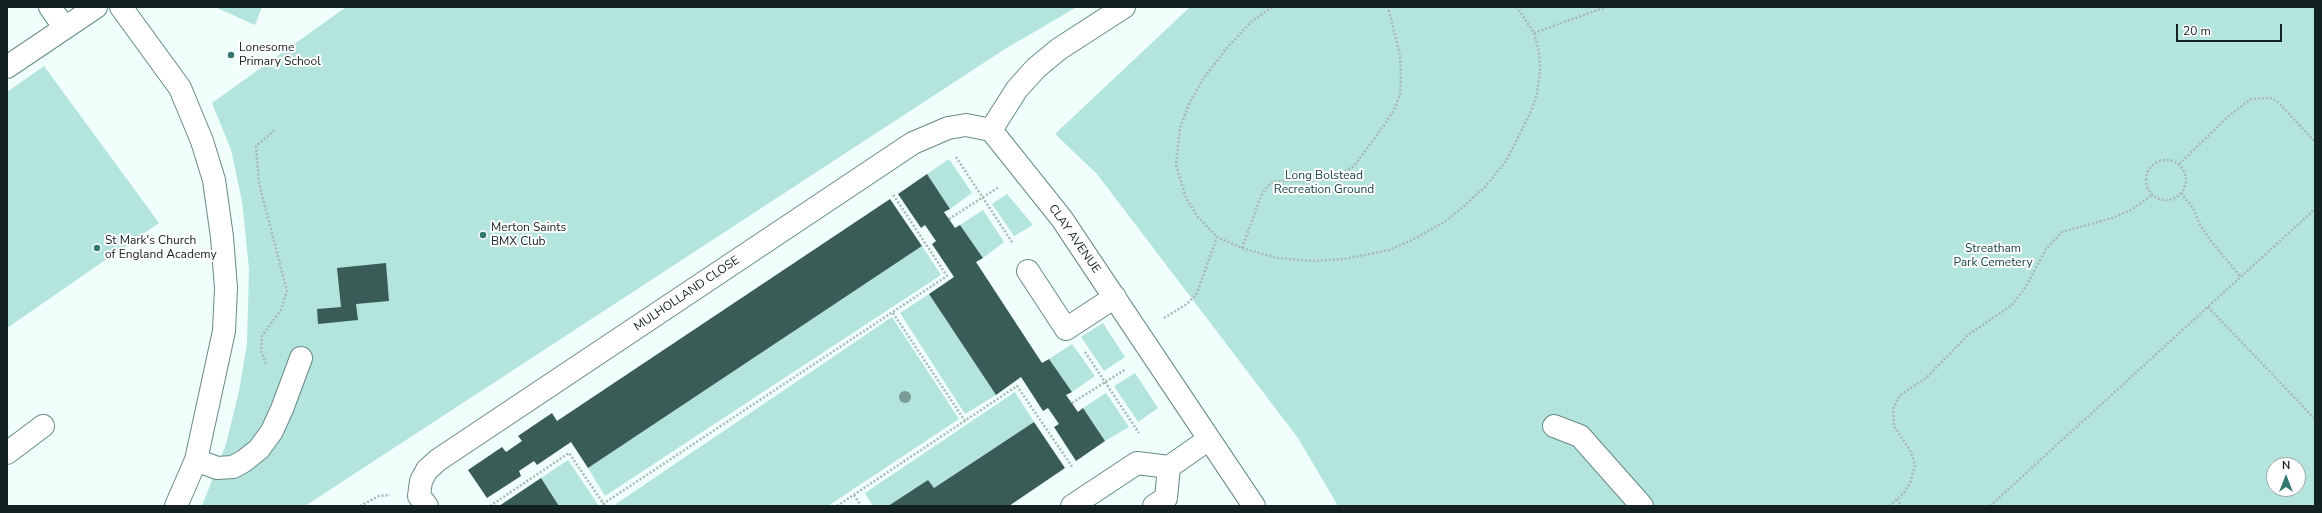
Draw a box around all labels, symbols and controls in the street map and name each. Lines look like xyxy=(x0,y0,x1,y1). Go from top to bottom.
scale bar xyxy=(2178,16,2284,42)
text: 20 m xyxy=(2183,23,2211,39)
place label: Lonesome Primary School xyxy=(239,41,321,69)
marker: Lonesome Primary School xyxy=(226,50,236,60)
park label: Long Bolstead Recreation Ground xyxy=(1274,169,1374,197)
street label: CLAY AVENUE xyxy=(1045,202,1103,276)
place label: Merton Saints BMX Club xyxy=(491,221,566,249)
marker: Merton Saints BMX Club xyxy=(478,230,488,240)
place label: St Mark's Church of England Academy xyxy=(105,234,217,262)
park label: Streatham Park Cemetery xyxy=(1953,242,2033,270)
marker: St Mark's Church of England Academy xyxy=(92,243,102,253)
street label: MULHOLLAND CLOSE xyxy=(632,253,742,335)
north arrow xyxy=(2266,457,2306,497)
text: N xyxy=(2282,458,2290,473)

